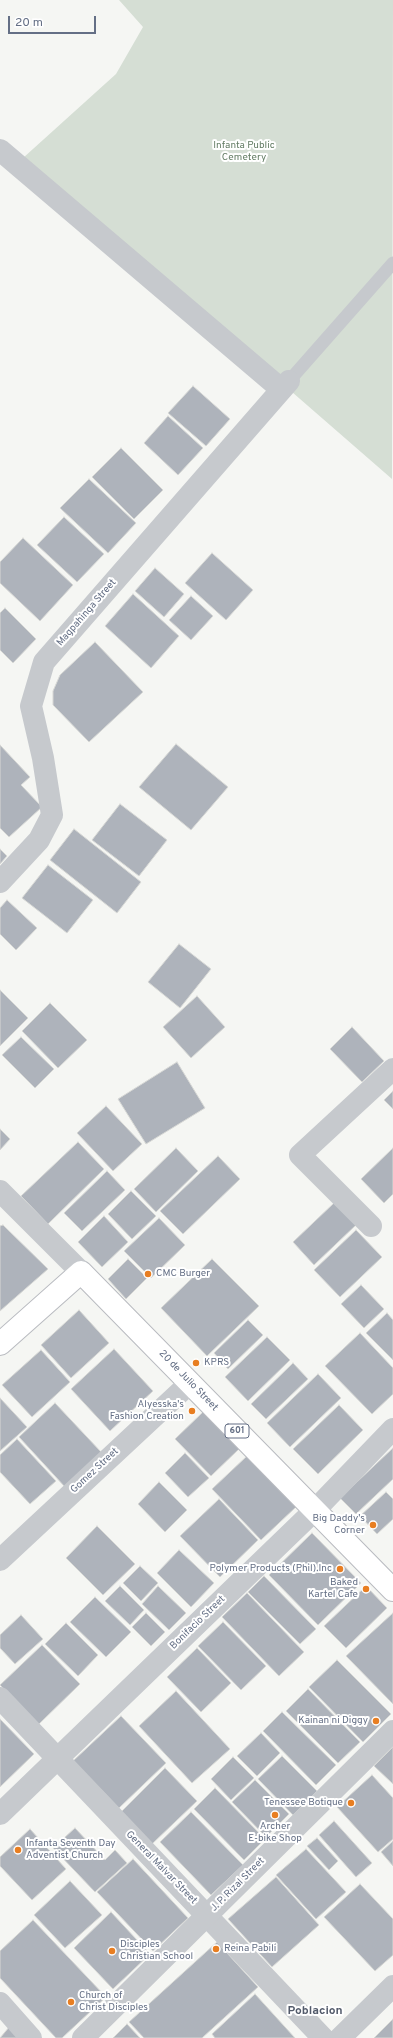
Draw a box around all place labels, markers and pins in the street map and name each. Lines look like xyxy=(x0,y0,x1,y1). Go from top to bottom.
place label: CMC Burger xyxy=(156,1268,210,1280)
marker: CMC Burger xyxy=(143,1269,153,1279)
place label: KPRS xyxy=(204,1357,229,1369)
marker: KPRS xyxy=(191,1358,201,1368)
place label: Alyesska's Fashion Creation xyxy=(110,1399,184,1422)
marker: Alyesska's Fashion Creation xyxy=(187,1406,197,1416)
place label: Big Daddy's Corner xyxy=(313,1513,365,1536)
marker: Big Daddy's Corner xyxy=(368,1520,378,1530)
place label: Polymer Products (Phil).Inc xyxy=(209,1563,332,1575)
marker: Polymer Products (Phil).Inc xyxy=(335,1564,345,1574)
place label: Baked Kartel Cafe xyxy=(308,1577,358,1600)
marker: Baked Kartel Cafe xyxy=(361,1584,371,1594)
place label: Kainan ni Diggy xyxy=(298,1715,368,1727)
marker: Kainan ni Diggy xyxy=(371,1716,381,1726)
place label: Tenessee Botique xyxy=(264,1797,343,1809)
marker: Tenessee Botique xyxy=(346,1798,356,1808)
marker: Archer E-bike Shop xyxy=(270,1810,280,1820)
place label: Archer E-bike Shop xyxy=(248,1821,302,1844)
place label: Infanta Seventh Day Adventist Church xyxy=(26,1838,116,1862)
marker: Infanta Seventh Day Adventist Church xyxy=(13,1845,23,1855)
place label: Disciples Christian School xyxy=(120,1939,193,1962)
place label: Reina Pabili xyxy=(224,1943,276,1955)
marker: Reina Pabili xyxy=(211,1944,221,1954)
marker: Disciples Christian School xyxy=(107,1946,117,1956)
place label: Church of Christ Disciples xyxy=(79,1990,148,2014)
marker: Church of Christ Disciples xyxy=(66,1997,76,2007)

